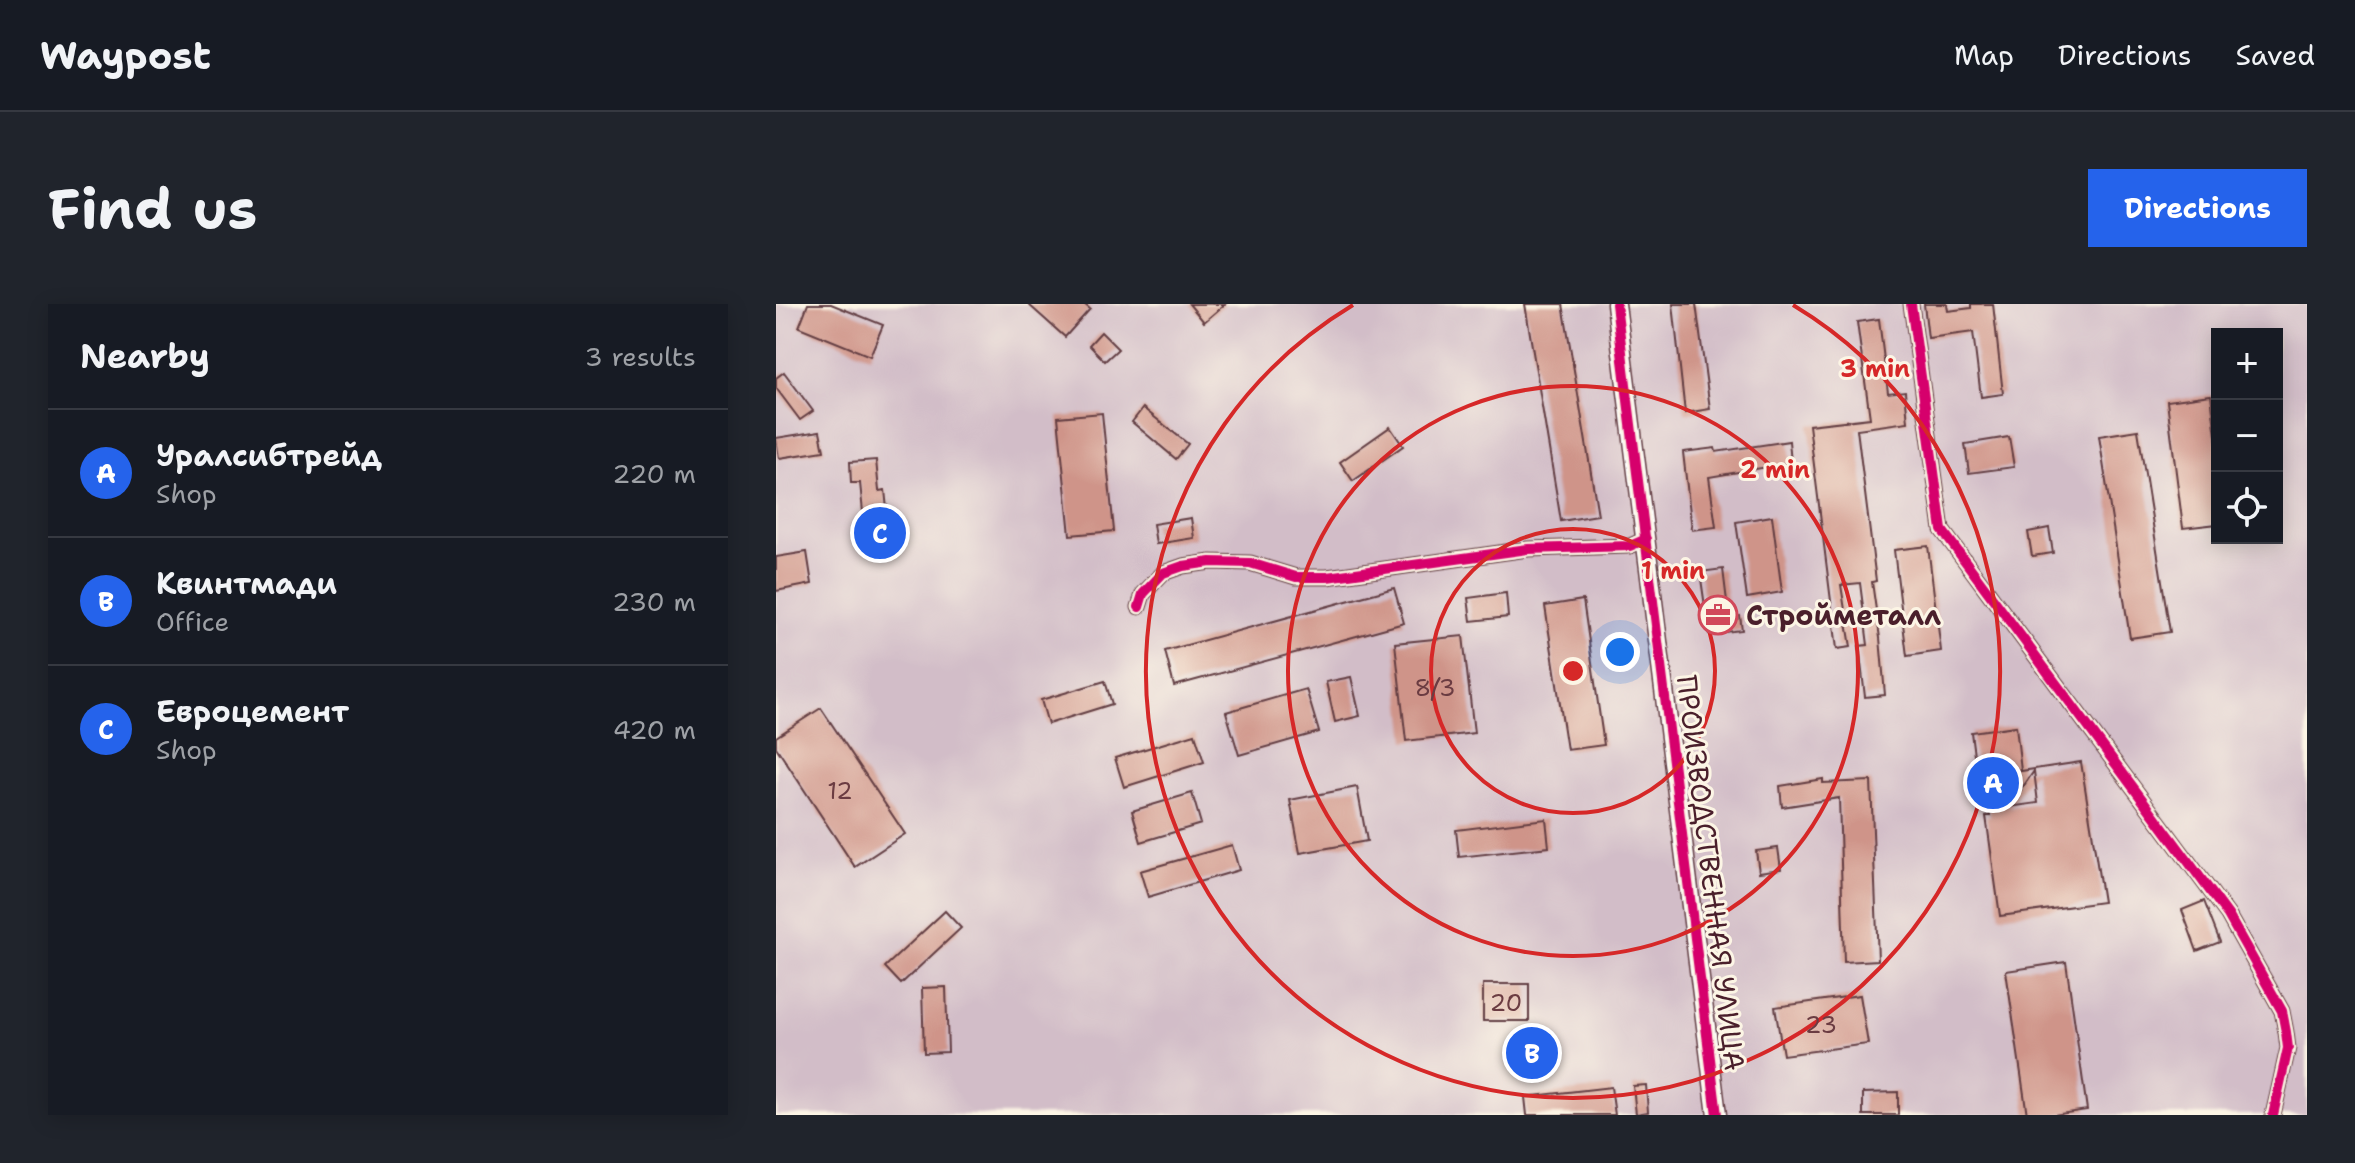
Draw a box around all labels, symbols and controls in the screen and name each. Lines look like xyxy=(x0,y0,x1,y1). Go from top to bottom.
text: Waypost xyxy=(40,30,211,81)
text: Map xyxy=(1954,36,2014,74)
text: Directions xyxy=(2058,36,2192,74)
text: Saved xyxy=(2236,36,2315,74)
button: Directions xyxy=(2088,169,2307,247)
text: Find us xyxy=(48,171,257,246)
map controls xyxy=(2211,328,2283,544)
button: + xyxy=(2211,328,2283,400)
text: Nearby xyxy=(80,333,210,379)
text: 3 results xyxy=(584,339,696,374)
text: 3 min xyxy=(1840,353,1910,385)
button: − xyxy=(2211,400,2283,472)
text: Уралсибтрейд xyxy=(156,435,382,476)
text: 2 min xyxy=(1740,454,1810,486)
text: A xyxy=(96,456,116,491)
text: 220 m xyxy=(612,456,696,491)
button: locate xyxy=(2211,472,2283,544)
text: Shop xyxy=(156,476,217,511)
pin: C xyxy=(854,503,906,563)
text: 1 min xyxy=(1641,555,1705,587)
text: Квинтмади xyxy=(156,563,337,604)
text: B xyxy=(98,584,114,619)
text: 230 m xyxy=(612,584,696,619)
office icon: Стройметалл xyxy=(1697,594,1739,636)
place label: Стройметалл xyxy=(1746,596,1941,634)
text: Office xyxy=(156,604,229,639)
your location xyxy=(1600,632,1640,672)
centre of rings xyxy=(1559,657,1587,685)
house number: 8/3 xyxy=(1414,672,1456,704)
street label: ПРОИЗВОДСТВЕННАЯ УЛИЦА xyxy=(1668,673,1754,1073)
text: Евроцемент xyxy=(156,691,349,732)
text: C xyxy=(98,712,114,747)
text: 420 m xyxy=(613,712,696,747)
text: Shop xyxy=(156,732,217,767)
pin: A xyxy=(1967,753,2019,813)
house number: 12 xyxy=(827,775,853,807)
house number: 20 xyxy=(1490,987,1522,1019)
house number: 23 xyxy=(1805,1009,1837,1041)
pin: B xyxy=(1506,1023,1558,1083)

